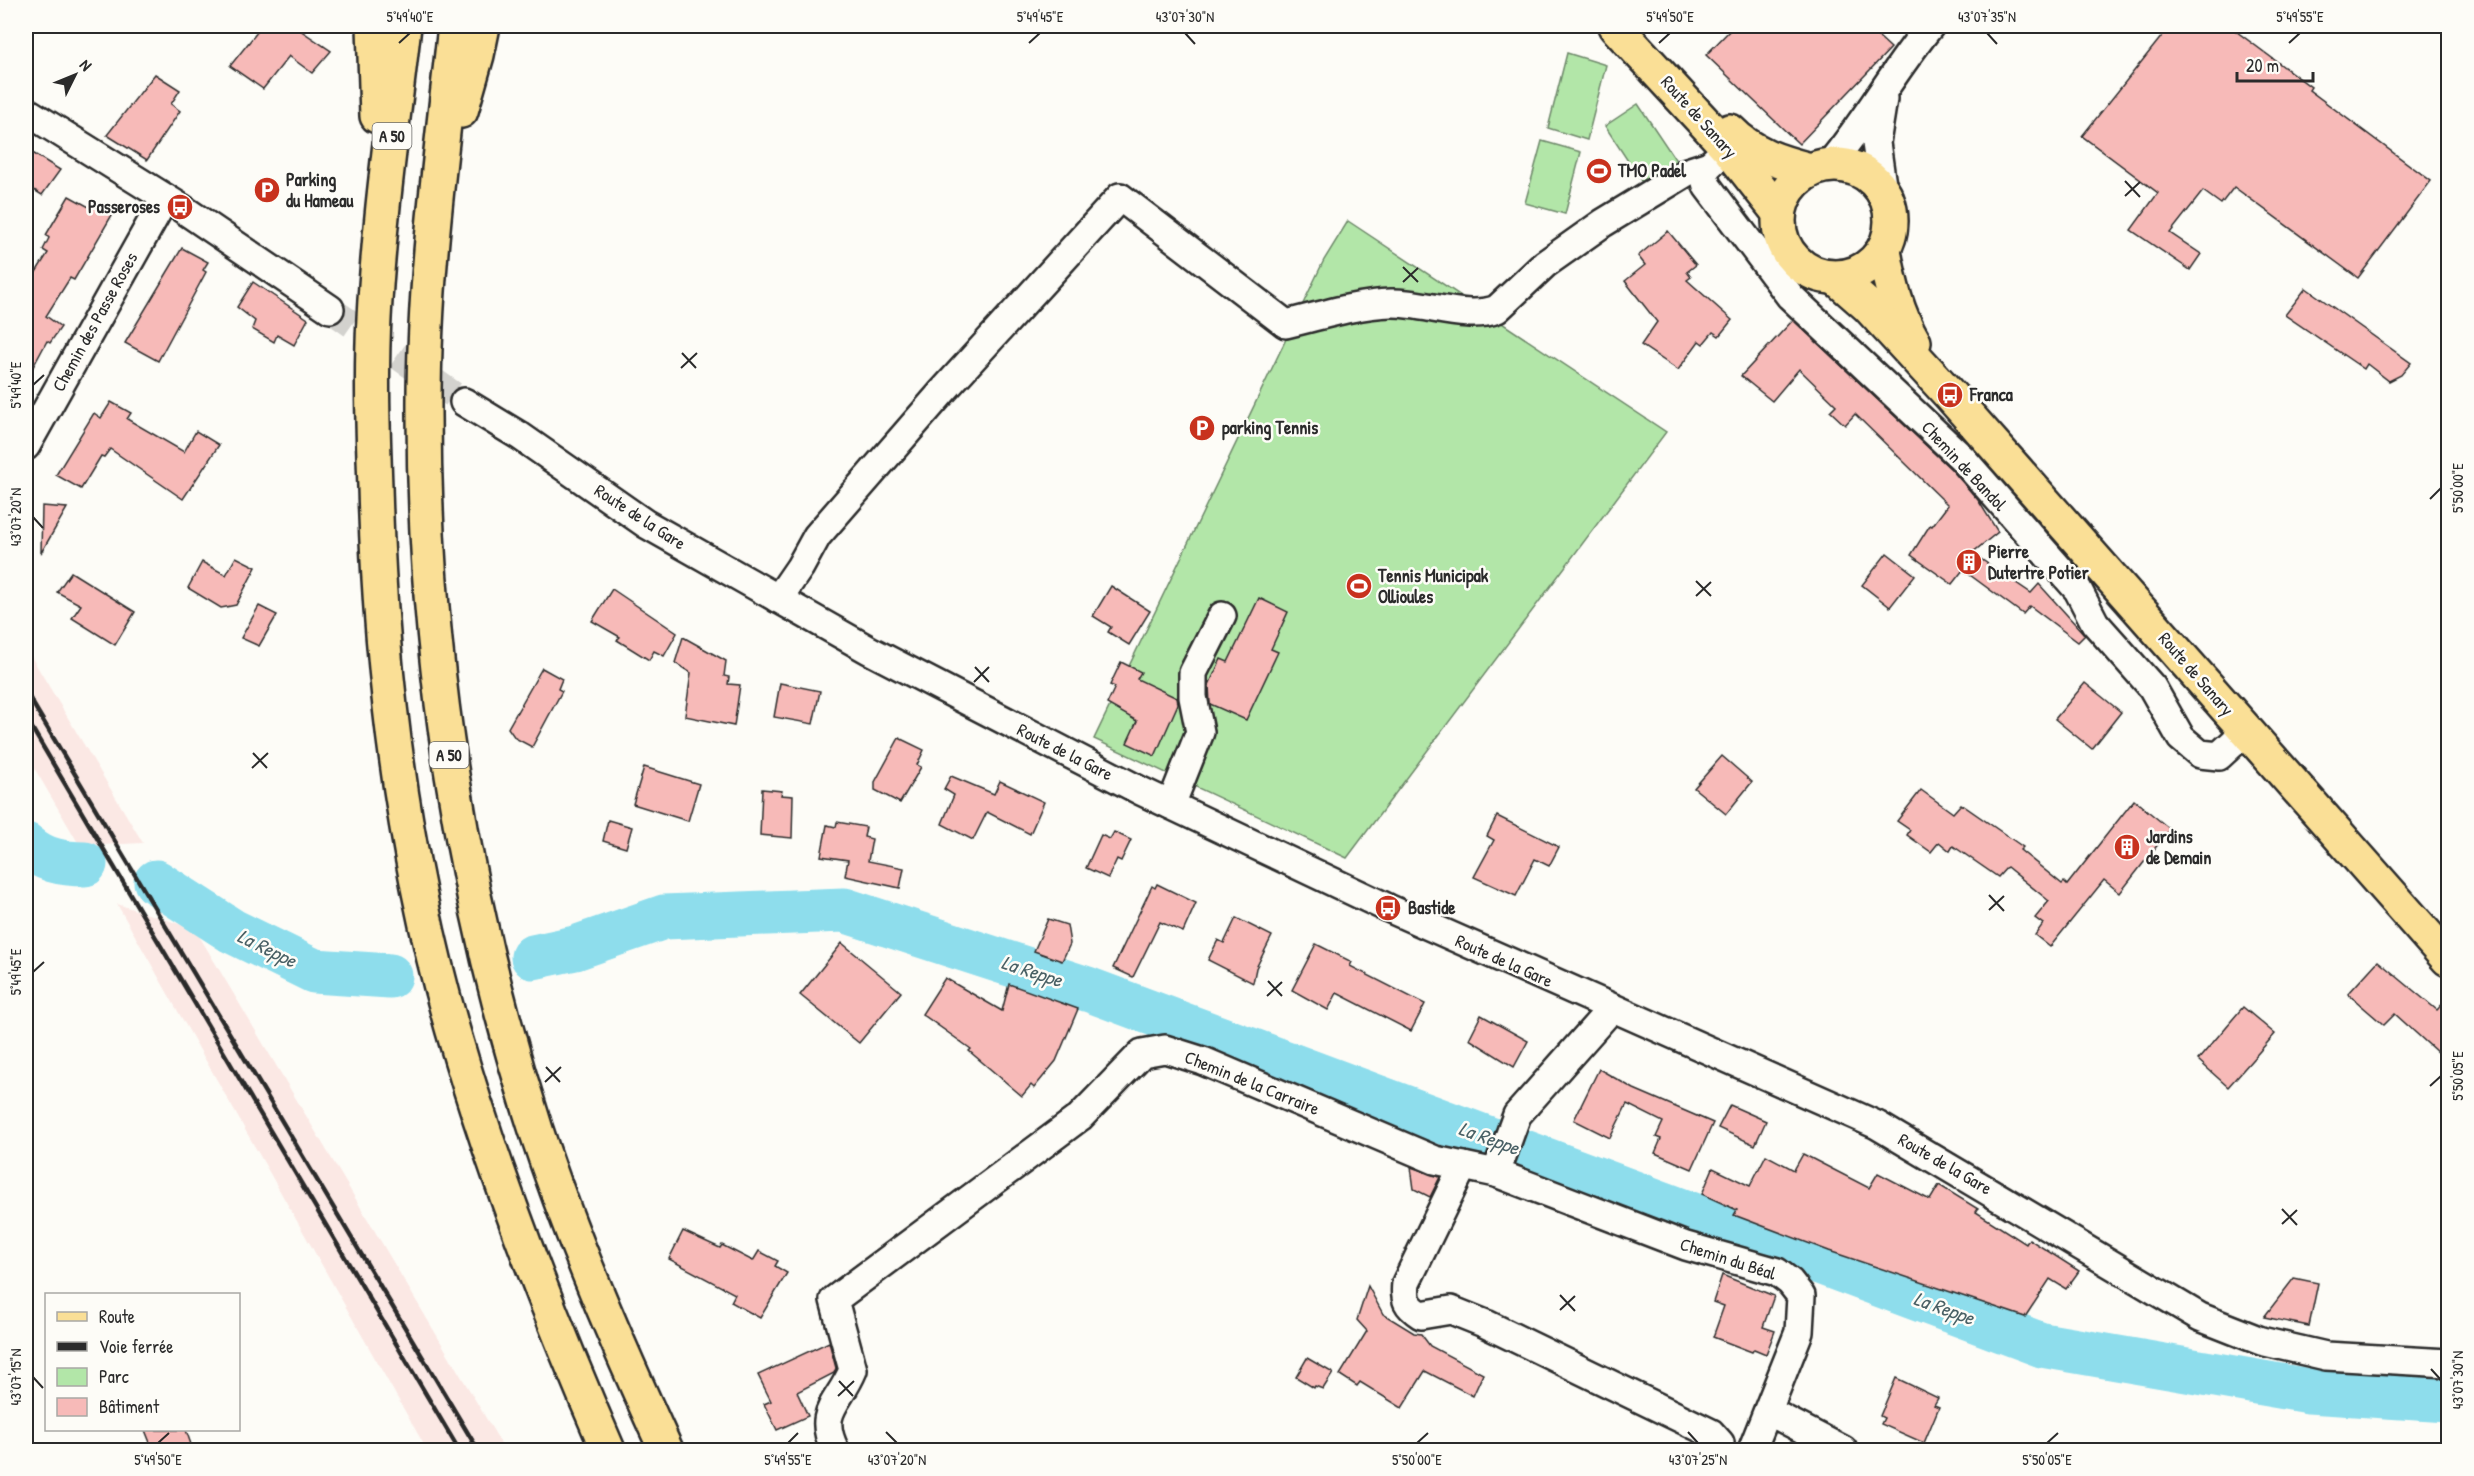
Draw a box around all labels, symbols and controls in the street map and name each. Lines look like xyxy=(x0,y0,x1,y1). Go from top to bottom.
text: 5°49'40"E xyxy=(387,6,434,27)
text: 5°49'45"E xyxy=(1017,6,1064,27)
text: 43°07'30"N xyxy=(1156,6,1214,27)
text: 5°49'50"E xyxy=(1646,6,1694,27)
text: 43°07'35"N xyxy=(1958,6,2016,27)
text: 5°49'55"E xyxy=(2276,6,2324,27)
north arrow xyxy=(45,45,105,105)
scale bar xyxy=(2237,45,2314,83)
text: 20 m xyxy=(2246,53,2279,78)
text: N xyxy=(75,54,97,76)
street label: Route de Sanary xyxy=(1655,70,1744,164)
road number: A 50 xyxy=(372,123,412,149)
sports icon: TMO Padel xyxy=(1584,156,1614,186)
place label: TMO Padel xyxy=(1617,158,1687,183)
place label: Parking du Hameau xyxy=(286,167,354,213)
parking icon: Parking du Hameau xyxy=(252,175,282,205)
bus stop icon: Passeroses xyxy=(165,192,195,222)
place label: Passeroses xyxy=(88,194,160,219)
street label: Chemin des Passe Roses xyxy=(46,248,143,396)
text: 5°49'40"E xyxy=(5,361,26,408)
bus stop icon: Franca xyxy=(1935,380,1965,410)
place label: Franca xyxy=(1969,382,2014,407)
parking icon: parking Tennis xyxy=(1187,413,1217,443)
place label: parking Tennis xyxy=(1222,415,1318,441)
street label: Chemin de Bandol xyxy=(1916,415,2013,516)
text: 5°50'00"E xyxy=(2447,463,2468,513)
street label: Route de la Gare xyxy=(590,478,691,555)
text: 43°07'20"N xyxy=(5,488,26,546)
place label: Pierre Dutertre Potier xyxy=(1988,539,2089,585)
building icon: Pierre Dutertre Potier xyxy=(1954,547,1984,577)
place label: Tennis Municipak Ollioules xyxy=(1377,563,1489,609)
sports icon: Tennis Municipak Ollioules xyxy=(1344,571,1374,601)
street label: Route de Sanary xyxy=(2153,626,2240,721)
street label: Route de la Gare xyxy=(1013,717,1117,786)
road number: A 50 xyxy=(430,742,468,768)
place label: Jardins de Demain xyxy=(2146,824,2212,870)
building icon: Jardins de Demain xyxy=(2112,832,2142,862)
bus stop icon: Bastide xyxy=(1373,893,1403,923)
place label: Bastide xyxy=(1408,895,1456,920)
water label: La Reppe xyxy=(233,922,302,975)
street label: Route de la Gare xyxy=(1452,928,1557,993)
text: 5°49'45"E xyxy=(5,948,26,995)
water label: La Reppe xyxy=(998,948,1067,994)
street label: Chemin de la Carraire xyxy=(1181,1044,1323,1121)
text: 5°50'05"E xyxy=(2447,1051,2468,1101)
water label: La Reppe xyxy=(1455,1114,1524,1162)
street label: Route de la Gare xyxy=(1894,1127,1997,1200)
street label: Chemin du Béal xyxy=(1677,1231,1780,1286)
water label: La Reppe xyxy=(1910,1284,1979,1332)
legend xyxy=(45,1293,240,1431)
text: Route xyxy=(99,1304,135,1329)
text: Voie ferrée xyxy=(99,1334,174,1359)
text: 43°07'15"N xyxy=(5,1349,26,1405)
text: 43°07'30"N xyxy=(2447,1351,2468,1409)
text: Parc xyxy=(99,1364,129,1389)
text: Bâtiment xyxy=(99,1394,160,1419)
text: 5°49'50"E xyxy=(134,1449,182,1470)
text: 5°49'55"E xyxy=(764,1449,812,1470)
text: 43°07'20"N xyxy=(868,1449,926,1470)
text: 5°50'00"E xyxy=(1392,1449,1442,1470)
text: 43°07'25"N xyxy=(1669,1449,1727,1470)
text: 5°50'05"E xyxy=(2022,1449,2072,1470)

